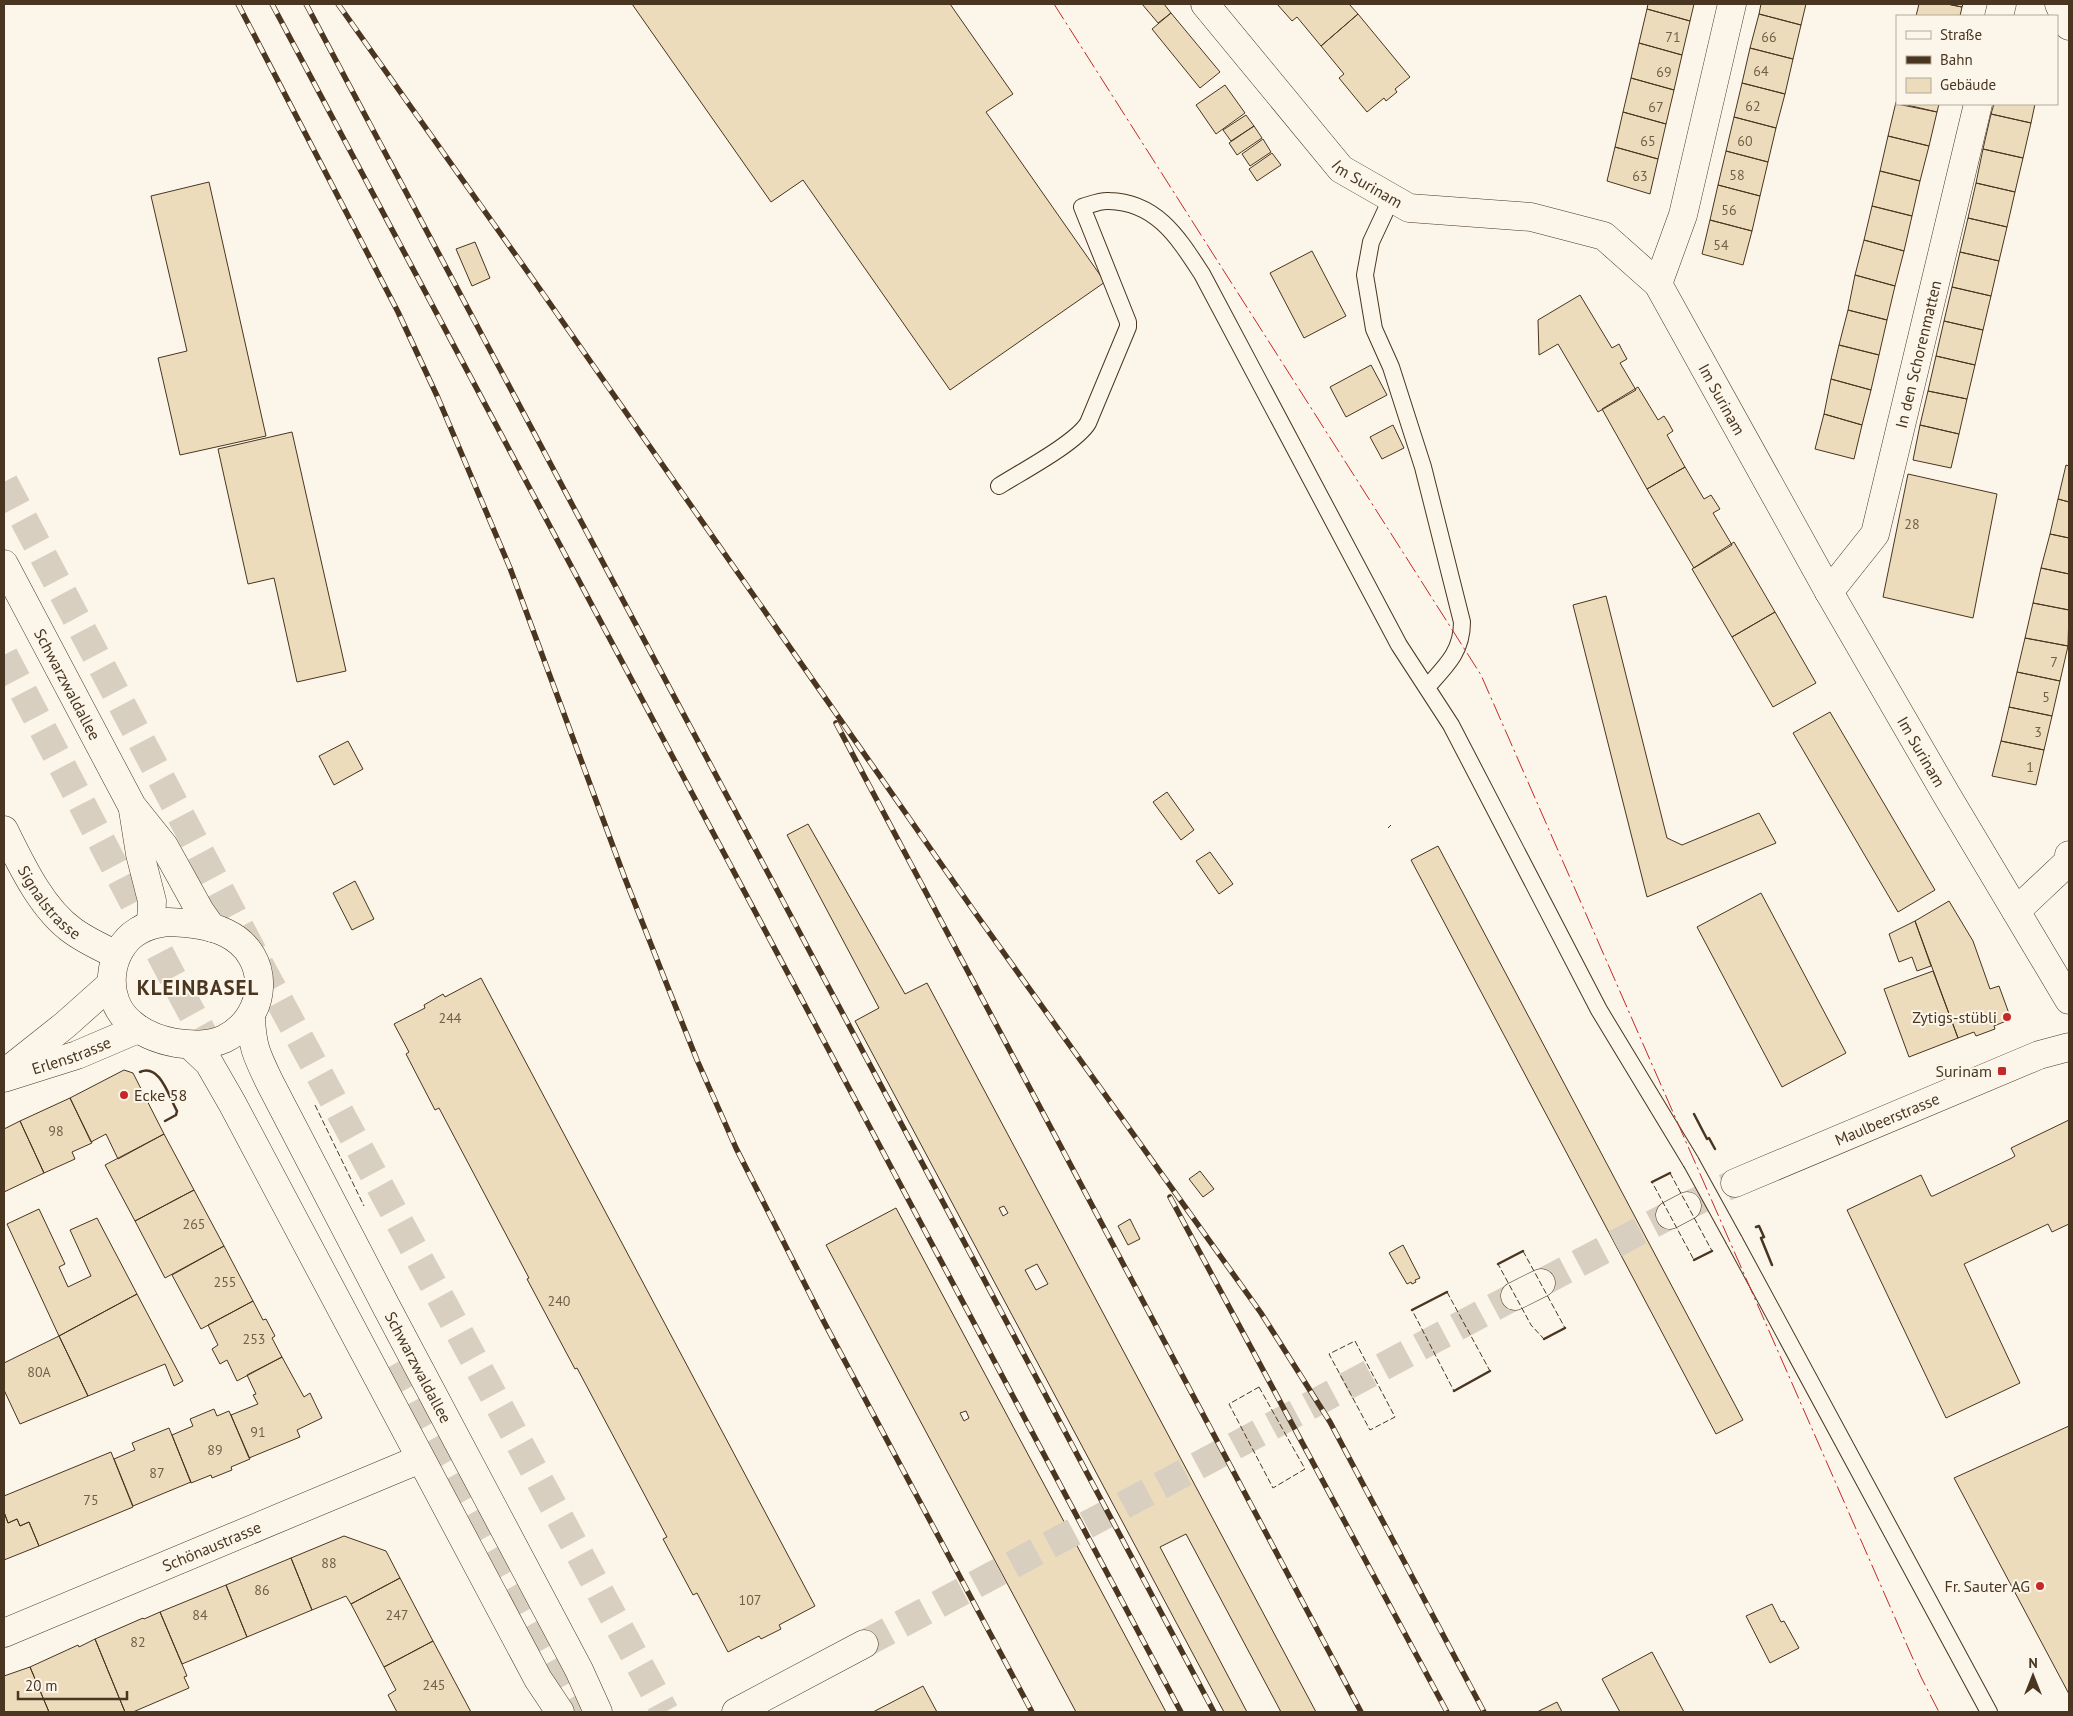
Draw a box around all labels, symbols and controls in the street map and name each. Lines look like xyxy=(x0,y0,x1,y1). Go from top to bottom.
legend xyxy=(1896,15,2058,105)
text: Straße xyxy=(1940,25,1982,44)
house number: 71 xyxy=(1665,28,1681,46)
house number: 66 xyxy=(1761,28,1777,46)
text: Bahn xyxy=(1940,50,1973,69)
house number: 64 xyxy=(1753,62,1769,80)
house number: 69 xyxy=(1656,63,1672,81)
text: Gebäude xyxy=(1940,75,1996,94)
house number: 62 xyxy=(1745,97,1761,115)
house number: 67 xyxy=(1648,98,1664,116)
house number: 65 xyxy=(1640,132,1656,150)
house number: 60 xyxy=(1737,132,1753,150)
street label: Im Surinam xyxy=(1328,156,1406,212)
house number: 58 xyxy=(1729,166,1745,184)
house number: 63 xyxy=(1632,167,1648,185)
house number: 56 xyxy=(1721,201,1737,219)
house number: 54 xyxy=(1713,236,1729,254)
street label: In den Schorenmatten xyxy=(1891,278,1945,430)
street label: Im Surinam xyxy=(1694,360,1750,438)
house number: 28 xyxy=(1904,515,1920,533)
street label: Schwarzwaldallee xyxy=(30,625,105,743)
house number: 7 xyxy=(2050,653,2058,671)
house number: 5 xyxy=(2042,688,2050,706)
street label: Im Surinam xyxy=(1893,713,1950,791)
house number: 3 xyxy=(2034,723,2042,741)
house number: 1 xyxy=(2026,758,2034,776)
street label: Signalstrasse xyxy=(14,862,85,944)
district label: KLEINBASEL xyxy=(137,974,259,1001)
place label: Zytigs-stübli xyxy=(1912,1007,1997,1027)
house number: 244 xyxy=(439,1009,462,1027)
marker: Zytigs-stübli xyxy=(2001,1011,2013,1023)
street label: Erlenstrasse xyxy=(29,1032,114,1079)
place label: Surinam xyxy=(1935,1061,1992,1081)
marker: Surinam xyxy=(1996,1065,2008,1077)
place label: Ecke 58 xyxy=(134,1085,187,1105)
street label: Maulbeerstrasse xyxy=(1832,1088,1942,1150)
marker: Ecke 58 xyxy=(118,1089,130,1101)
house number: 98 xyxy=(48,1122,64,1140)
house number: 265 xyxy=(183,1215,205,1233)
house number: 255 xyxy=(214,1273,236,1291)
house number: 240 xyxy=(548,1292,571,1310)
street label: Schwarzwaldallee xyxy=(381,1308,456,1426)
house number: 253 xyxy=(243,1330,265,1348)
house number: 80A xyxy=(27,1363,52,1381)
house number: 91 xyxy=(250,1423,266,1441)
house number: 89 xyxy=(207,1441,223,1459)
house number: 87 xyxy=(149,1464,165,1482)
house number: 75 xyxy=(83,1491,99,1509)
street label: Schönaustrasse xyxy=(159,1517,264,1576)
house number: 88 xyxy=(321,1554,337,1572)
place label: Fr. Sauter AG xyxy=(1944,1576,2030,1596)
marker: Fr. Sauter AG xyxy=(2034,1580,2046,1592)
house number: 86 xyxy=(254,1581,270,1599)
house number: 107 xyxy=(739,1591,761,1609)
house number: 84 xyxy=(192,1606,208,1624)
house number: 247 xyxy=(386,1606,408,1624)
house number: 82 xyxy=(130,1633,146,1651)
north arrow xyxy=(2008,1651,2058,1701)
text: N xyxy=(2028,1654,2038,1672)
scale bar xyxy=(18,1668,126,1700)
text: 20 m xyxy=(25,1676,58,1695)
house number: 245 xyxy=(423,1676,445,1694)

